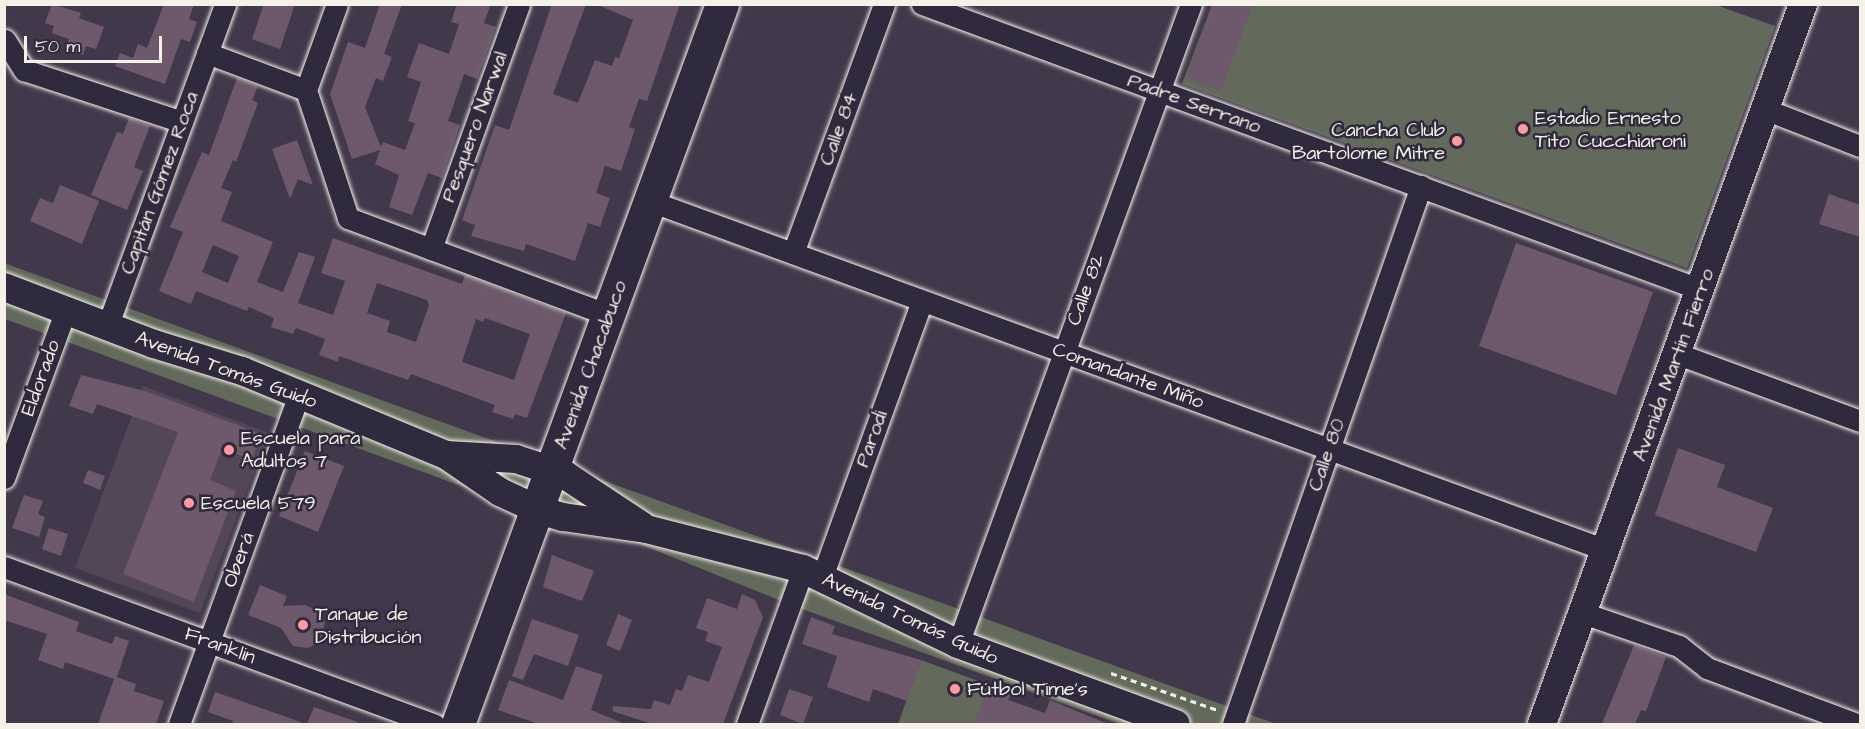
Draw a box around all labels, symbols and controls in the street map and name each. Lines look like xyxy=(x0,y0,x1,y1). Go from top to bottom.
scale bar xyxy=(27,24,165,62)
text: 50 m xyxy=(35,34,80,59)
street label: Pesquero Narwal xyxy=(437,48,513,206)
street label: Padre Serrano xyxy=(1124,69,1264,139)
street label: Capitán Gómez Roca xyxy=(116,88,204,278)
street label: Calle 84 xyxy=(815,89,863,169)
place label: Estadio Ernesto Tito Cucchiaroni xyxy=(1535,106,1686,153)
place label: Cancha Club Bartolome Mitre xyxy=(1292,118,1445,165)
marker: Estadio Ernesto Tito Cucchiaroni xyxy=(1516,122,1530,136)
marker: Cancha Club Bartolome Mitre xyxy=(1450,134,1464,148)
street label: Calle 82 xyxy=(1062,251,1110,329)
street label: Avenida Martín Fierro xyxy=(1628,265,1720,465)
street label: Avenida Chacabuco xyxy=(549,277,633,453)
street label: Avenida Tomás Guido xyxy=(132,326,320,414)
street label: Eldorado xyxy=(16,337,66,419)
street label: Comandante Miño xyxy=(1049,337,1207,415)
street label: Parodi xyxy=(851,407,893,471)
street label: Calle 80 xyxy=(1303,416,1351,494)
place label: Escuela para Adultos 7 xyxy=(241,426,360,473)
marker: Escuela para Adultos 7 xyxy=(222,443,236,457)
place label: Escuela 579 xyxy=(201,491,316,515)
marker: Escuela 579 xyxy=(182,496,196,510)
street label: Oberá xyxy=(218,529,260,591)
street label: Avenida Tomás Guido xyxy=(818,568,1002,670)
place label: Tanque de Distribución xyxy=(315,602,422,649)
marker: Tanque de Distribución xyxy=(296,618,310,632)
street label: Franklin xyxy=(181,622,259,670)
place label: Fútbol Time's xyxy=(967,677,1088,701)
marker: Fútbol Time's xyxy=(948,682,962,696)

